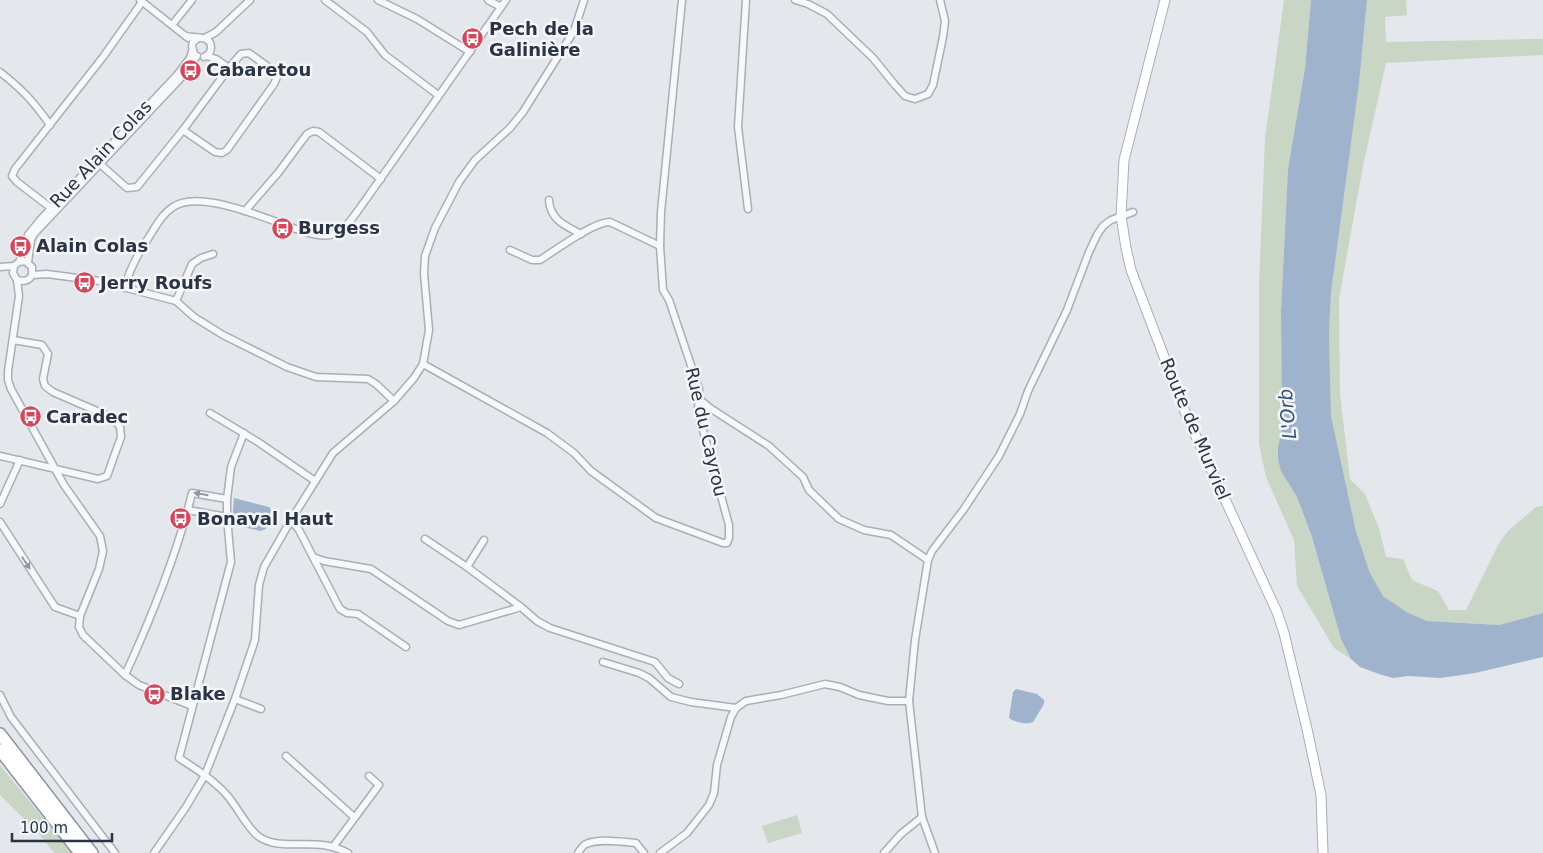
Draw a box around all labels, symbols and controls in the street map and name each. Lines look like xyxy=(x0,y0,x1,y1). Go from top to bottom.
place label: Pech de la Galinière xyxy=(489,18,594,60)
bus stop icon: Pech de la Galinière xyxy=(461,27,485,51)
bus stop icon: Cabaretou xyxy=(178,58,202,82)
place label: Cabaretou xyxy=(206,59,311,80)
street label: Rue Alain Colas xyxy=(45,96,156,212)
bus stop icon: Burgess xyxy=(270,216,294,240)
place label: Burgess xyxy=(298,217,380,238)
bus stop icon: Alain Colas xyxy=(8,234,32,258)
place label: Alain Colas xyxy=(36,235,148,256)
bus stop icon: Jerry Roufs xyxy=(72,271,96,295)
place label: Jerry Roufs xyxy=(98,272,212,293)
street label: Route de Murviel xyxy=(1156,355,1235,503)
street label: Rue du Cayrou xyxy=(681,365,732,499)
water label: L'Orb xyxy=(1274,388,1300,440)
bus stop icon: Caradec xyxy=(18,405,42,429)
place label: Caradec xyxy=(46,406,128,427)
one-way arrow xyxy=(192,490,208,498)
bus stop icon: Bonaval Haut xyxy=(169,507,193,531)
place label: Bonaval Haut xyxy=(197,508,333,529)
one-way arrow xyxy=(22,556,31,570)
bus stop icon: Blake xyxy=(142,682,166,706)
place label: Blake xyxy=(170,683,226,704)
scale bar xyxy=(12,810,112,842)
text: 100 m xyxy=(20,819,68,837)

